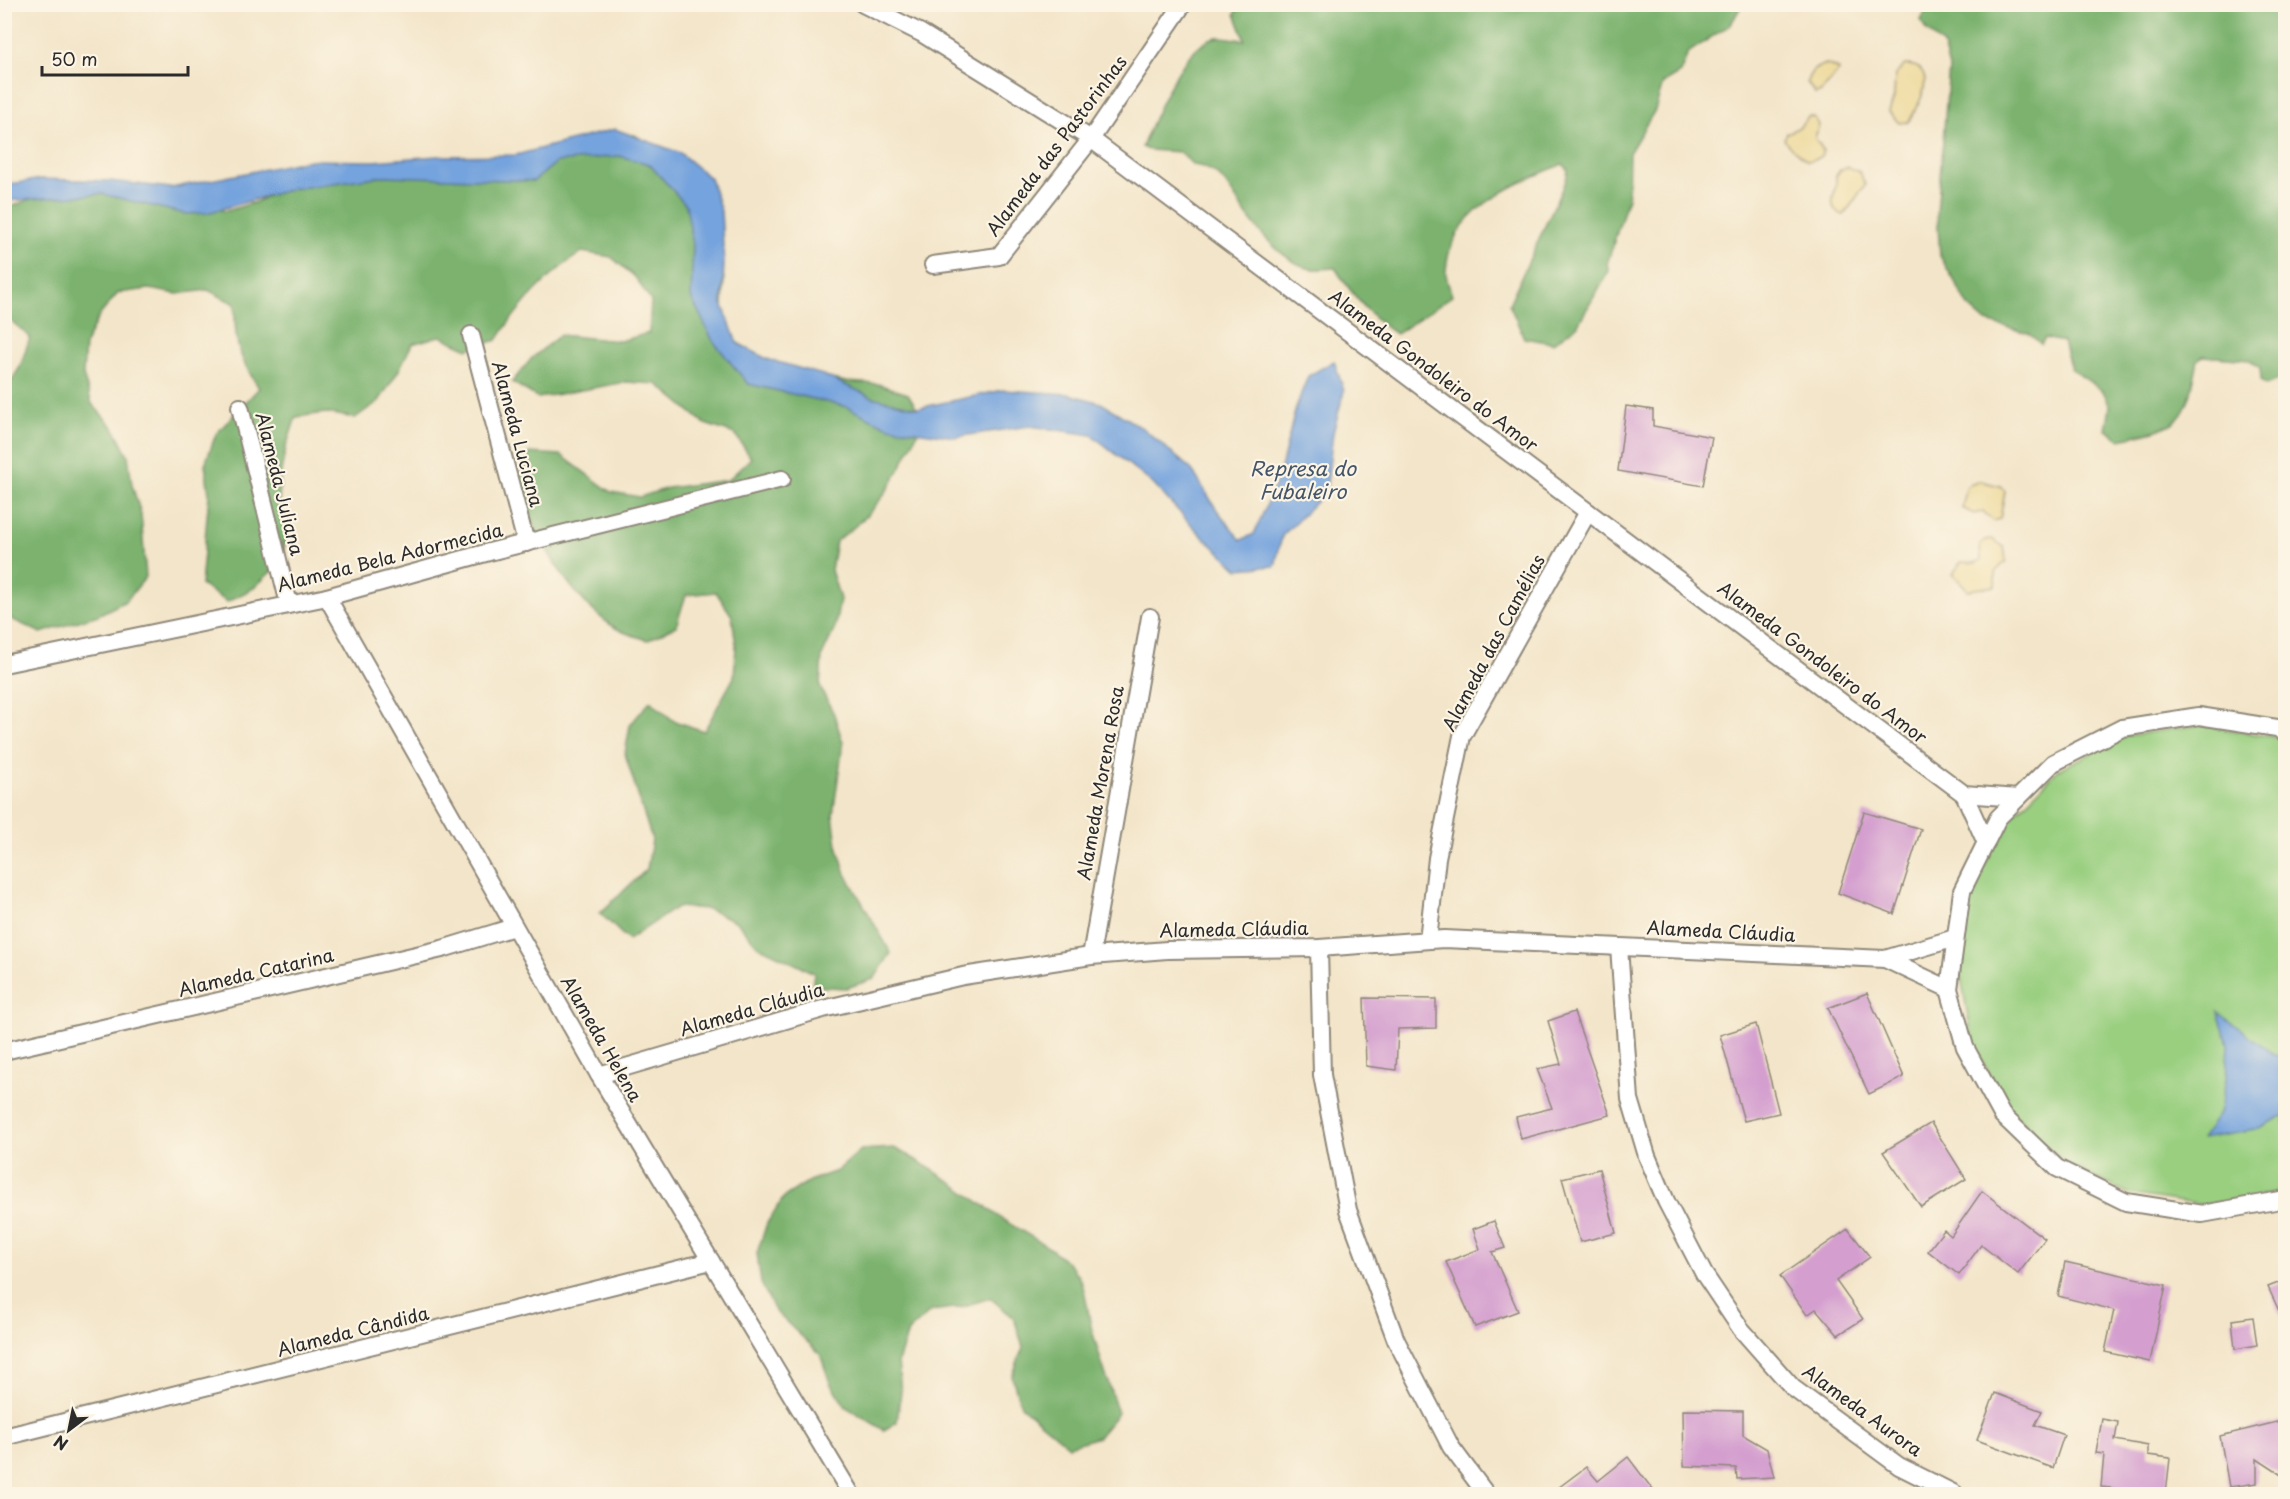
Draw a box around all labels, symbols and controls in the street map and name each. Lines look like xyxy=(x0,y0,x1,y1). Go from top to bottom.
scale bar xyxy=(42,39,188,77)
text: 50 m xyxy=(51,45,98,72)
street label: Alameda das Pastorinhas xyxy=(979,49,1133,241)
street label: Alameda Gondoleiro do Amor xyxy=(1324,282,1545,458)
street label: Alameda Luciana xyxy=(486,358,551,510)
street label: Alameda Juliana xyxy=(250,409,311,559)
water label: Represa do Fubaleiro xyxy=(1250,453,1357,506)
street label: Alameda Bela Adormecida xyxy=(274,515,506,598)
street label: Alameda das Camélias xyxy=(1435,549,1551,736)
street label: Alameda Gondoleiro do Amor xyxy=(1713,574,1934,750)
street label: Alameda Morena Rosa xyxy=(1069,683,1130,882)
street label: Alameda Cláudia xyxy=(1646,913,1797,948)
street label: Alameda Cláudia xyxy=(1159,914,1309,943)
street label: Alameda Catarina xyxy=(175,940,337,1003)
street label: Alameda Helena xyxy=(555,970,650,1107)
street label: Alameda Cláudia xyxy=(676,975,828,1042)
street label: Alameda Cândida xyxy=(274,1298,432,1362)
street label: Alameda Aurora xyxy=(1797,1357,1929,1463)
north arrow xyxy=(39,1400,99,1460)
text: N xyxy=(49,1430,72,1457)

